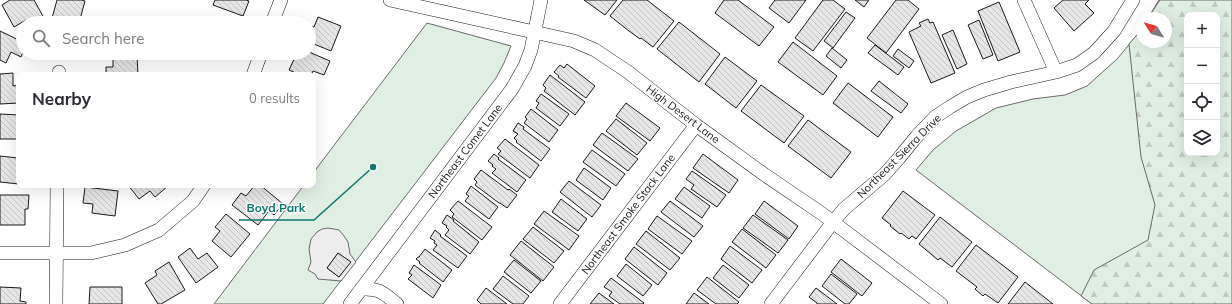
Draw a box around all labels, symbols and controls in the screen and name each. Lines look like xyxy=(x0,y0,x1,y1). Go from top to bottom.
north arrow xyxy=(1136,12,1172,48)
map controls xyxy=(1184,12,1220,156)
button: + xyxy=(1184,12,1220,48)
search box xyxy=(16,16,316,60)
icon: search xyxy=(30,27,52,49)
text: Search here xyxy=(62,29,144,48)
button: − xyxy=(1184,48,1220,84)
street label: High Desert Lane xyxy=(643,82,723,146)
button: locate xyxy=(1184,84,1220,120)
text: Nearby xyxy=(32,88,91,109)
text: 0 results xyxy=(249,90,300,106)
street label: Northeast Comet Lane xyxy=(425,101,505,201)
street label: Northeast Sierra Drive xyxy=(854,111,944,201)
button: layers xyxy=(1184,120,1220,156)
street label: Northeast Smoke Stack Lane xyxy=(578,151,678,277)
callout: Boyd Park xyxy=(239,196,314,220)
text: Boyd Park xyxy=(247,200,306,215)

